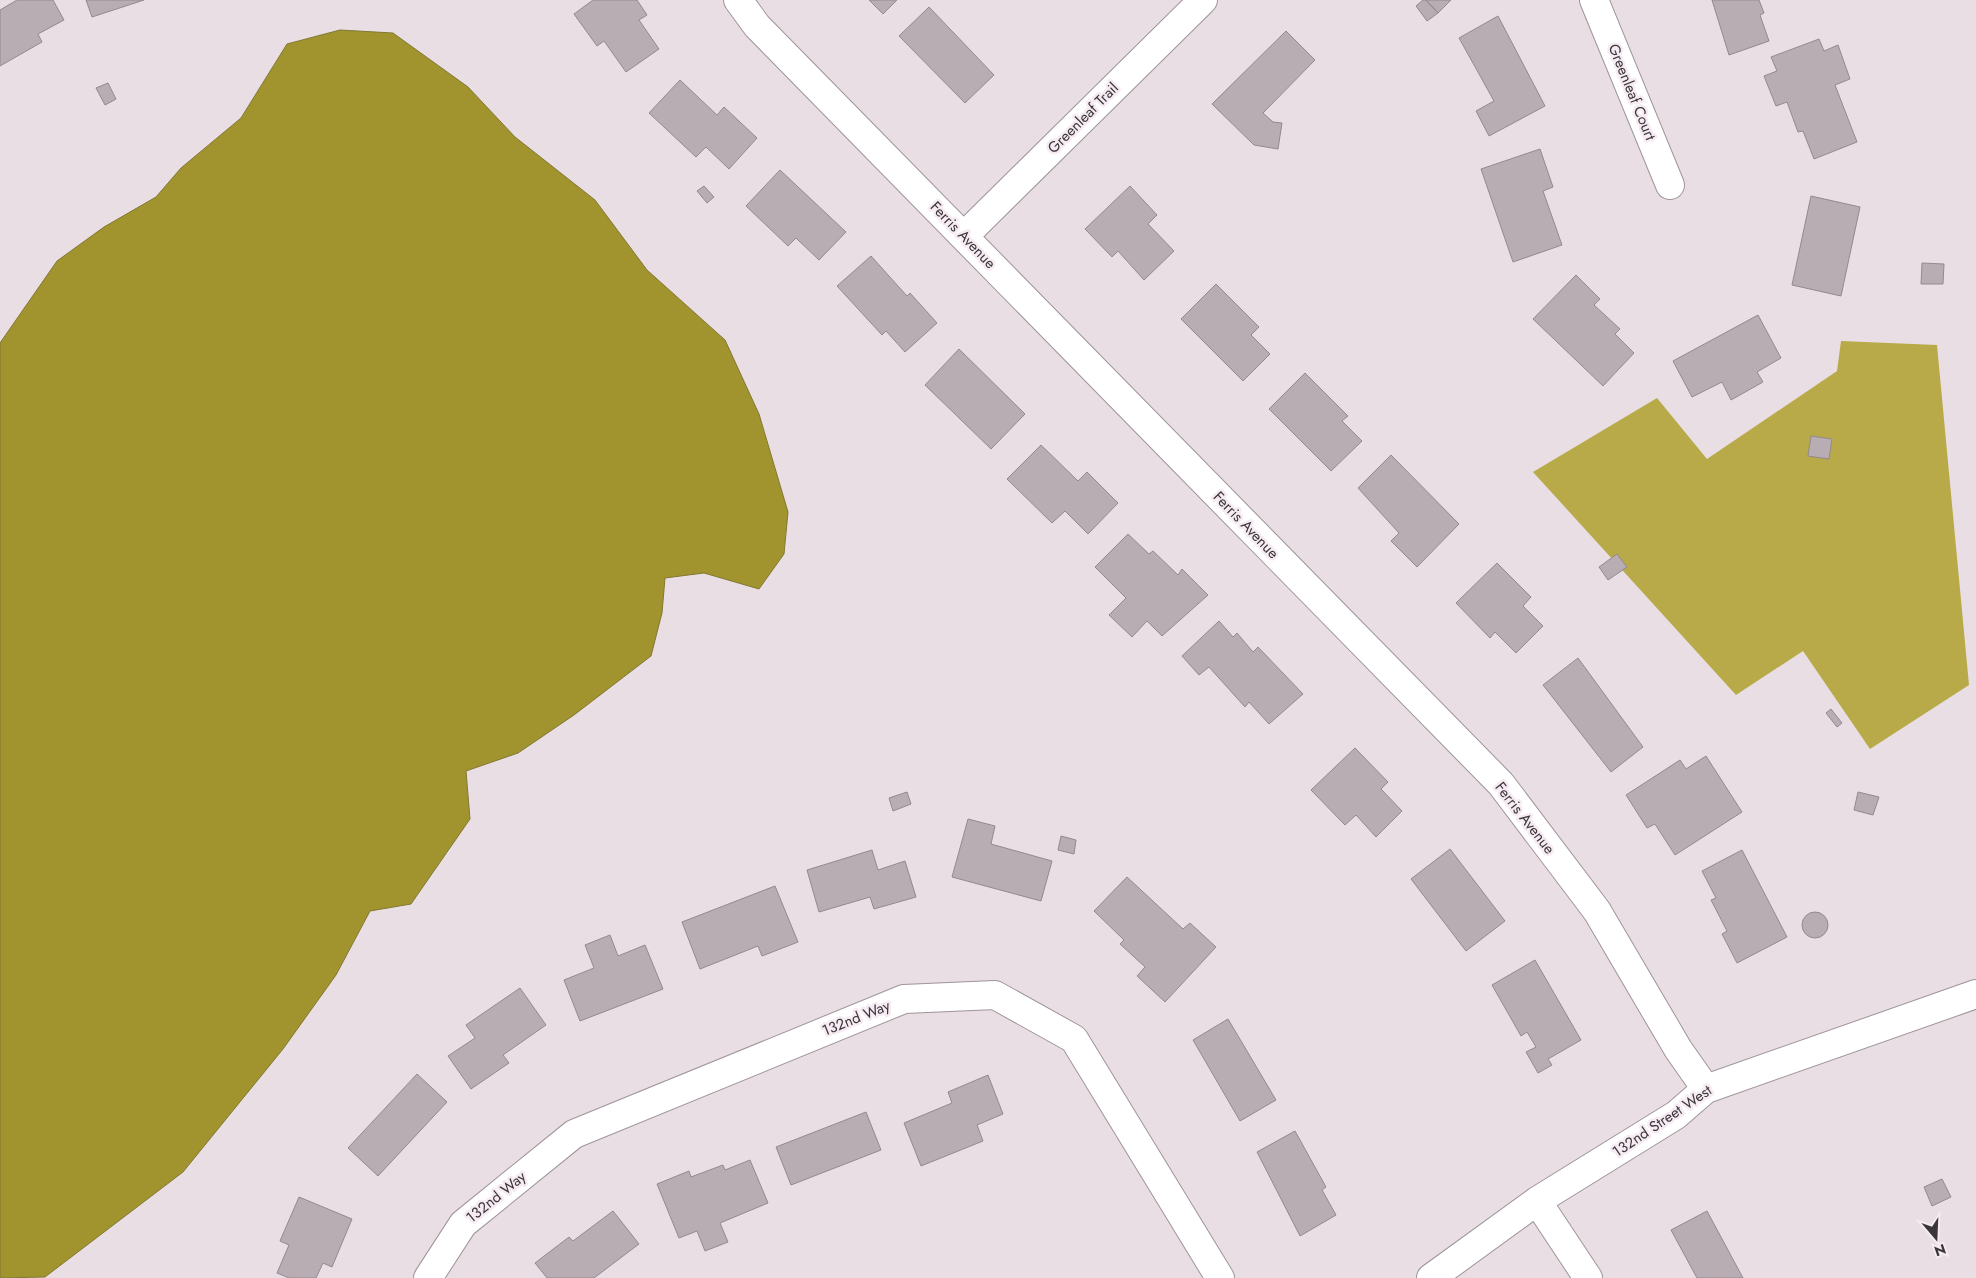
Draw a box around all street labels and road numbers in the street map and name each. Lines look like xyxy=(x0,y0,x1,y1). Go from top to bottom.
street label: Greenleaf Court xyxy=(1603,41,1661,144)
street label: Greenleaf Trail xyxy=(1043,78,1123,158)
street label: Ferris Avenue xyxy=(925,196,1001,274)
street label: Ferris Avenue xyxy=(1208,486,1284,564)
street label: Ferris Avenue xyxy=(1490,777,1560,859)
street label: 132nd Way xyxy=(819,994,894,1042)
street label: 132nd Street West xyxy=(1608,1079,1716,1162)
street label: 132nd Way xyxy=(461,1166,531,1228)

